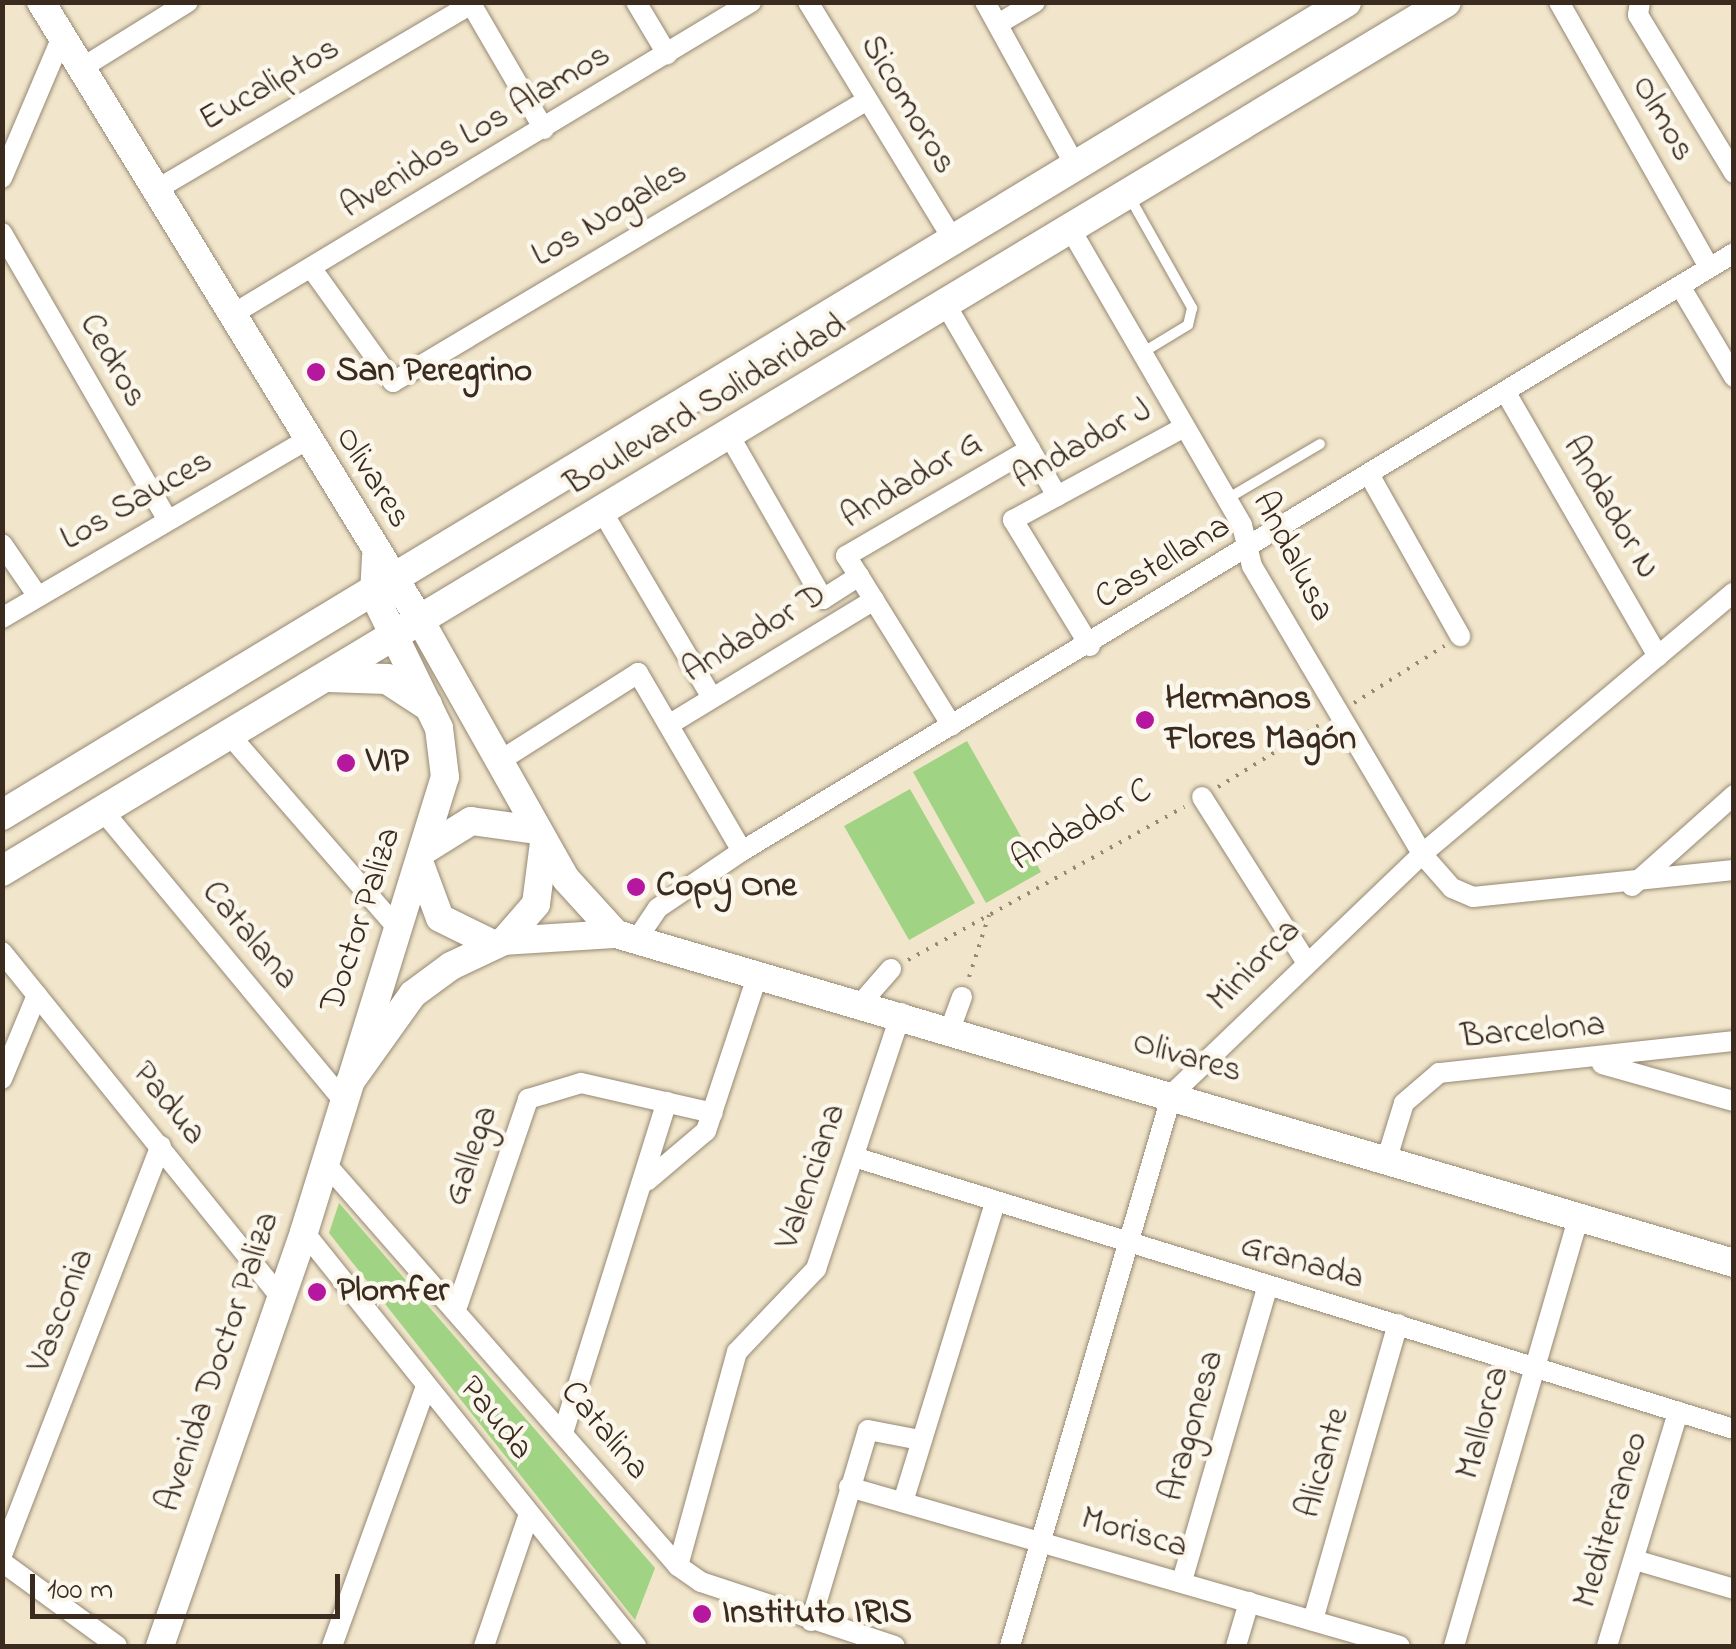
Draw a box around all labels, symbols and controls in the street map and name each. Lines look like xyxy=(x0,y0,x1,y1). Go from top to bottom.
street label: Eucaliptos xyxy=(193,28,347,142)
street label: Sicomoros xyxy=(849,28,965,182)
street label: Avenidos Los Alamos xyxy=(334,35,618,229)
street label: Olmos xyxy=(1621,69,1703,169)
street label: Los Nogales xyxy=(525,152,695,278)
street label: Boulevard Solidaridad xyxy=(558,305,854,507)
street label: Cedros xyxy=(68,307,156,415)
place label: San Peregrino xyxy=(336,351,532,393)
marker: San Peregrino xyxy=(305,361,327,383)
street label: Andador J xyxy=(1006,390,1160,500)
street label: Olivares xyxy=(325,419,419,537)
street label: Andador G xyxy=(834,423,990,539)
street label: Andador N xyxy=(1552,429,1668,587)
street label: Los Sauces xyxy=(54,441,220,561)
street label: Andalusa xyxy=(1242,485,1342,629)
street label: Castellana xyxy=(1088,506,1238,620)
street label: Andador D xyxy=(675,575,835,693)
place label: Hermanos Flores Magón xyxy=(1165,679,1356,761)
marker: Hermanos Flores Magón xyxy=(1134,709,1156,731)
place label: VIP xyxy=(366,742,409,784)
marker: VIP xyxy=(335,752,357,774)
street label: Andador C xyxy=(1004,770,1160,882)
street label: Doctor Paliza xyxy=(312,822,412,1018)
place label: Copy One xyxy=(656,866,797,908)
street label: Catalana xyxy=(191,873,307,999)
marker: Copy One xyxy=(625,876,647,898)
street label: Miniorca xyxy=(1200,911,1310,1021)
street label: Barcelona xyxy=(1459,1005,1607,1059)
street label: Olivares xyxy=(1127,1022,1247,1094)
street label: Padua xyxy=(122,1054,214,1154)
street label: Valenciana xyxy=(768,1099,856,1255)
street label: Gallega xyxy=(435,1100,509,1212)
street label: Avenida Doctor Paliza xyxy=(148,1206,290,1518)
street label: Granada xyxy=(1235,1225,1369,1301)
street label: Vasconia xyxy=(19,1243,105,1379)
place label: Plomfer xyxy=(337,1271,449,1313)
marker: Plomfer xyxy=(306,1281,328,1303)
street label: Aragonesa xyxy=(1151,1346,1235,1506)
street label: Mallorca xyxy=(1448,1362,1520,1484)
street label: Pauda xyxy=(449,1369,541,1469)
street label: Catalina xyxy=(550,1373,658,1489)
street label: Alicante xyxy=(1288,1403,1360,1523)
street label: Mediterraneo xyxy=(1565,1427,1659,1613)
street label: Morisca xyxy=(1076,1499,1192,1569)
scale bar xyxy=(35,1554,345,1616)
text: 100 m xyxy=(47,1569,113,1613)
place label: Instituto IRIS xyxy=(722,1593,912,1635)
marker: Instituto IRIS xyxy=(691,1603,713,1625)

